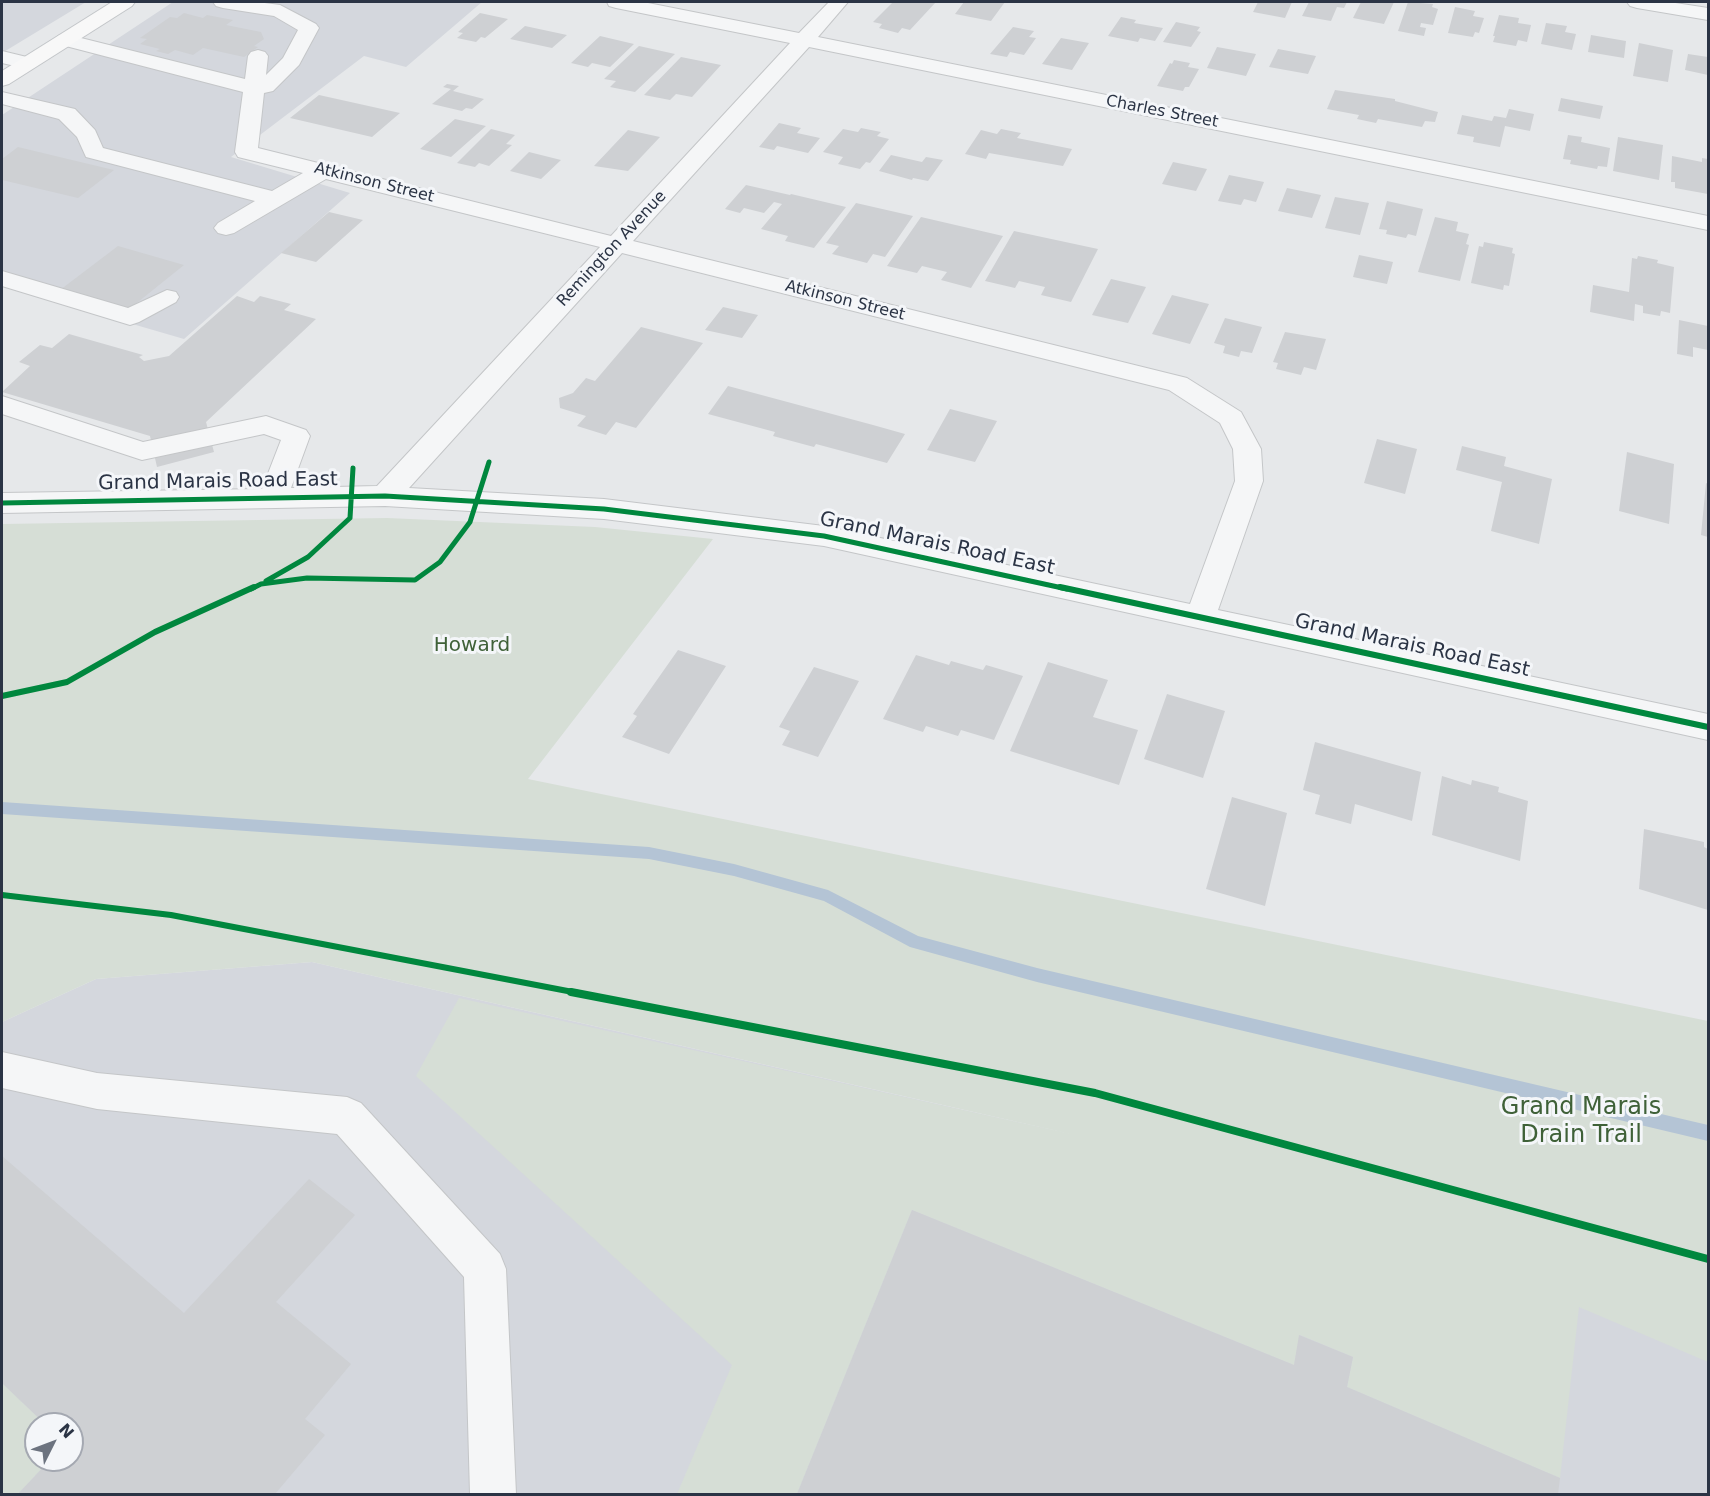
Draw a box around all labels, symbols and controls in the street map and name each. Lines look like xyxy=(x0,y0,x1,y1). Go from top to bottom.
street label: Charles Street xyxy=(1104,92,1220,132)
street label: Atkinson Street xyxy=(312,159,436,207)
street label: Remington Avenue xyxy=(553,187,671,311)
street label: Atkinson Street xyxy=(783,277,907,325)
street label: Grand Marais Road East xyxy=(98,468,338,496)
street label: Grand Marais Road East xyxy=(817,507,1057,581)
street label: Grand Marais Road East xyxy=(1292,609,1532,683)
park label: Howard xyxy=(434,634,510,658)
park label: Grand Marais Drain Trail xyxy=(1501,1094,1661,1150)
north arrow xyxy=(24,1412,84,1472)
text: N xyxy=(55,1420,78,1442)

